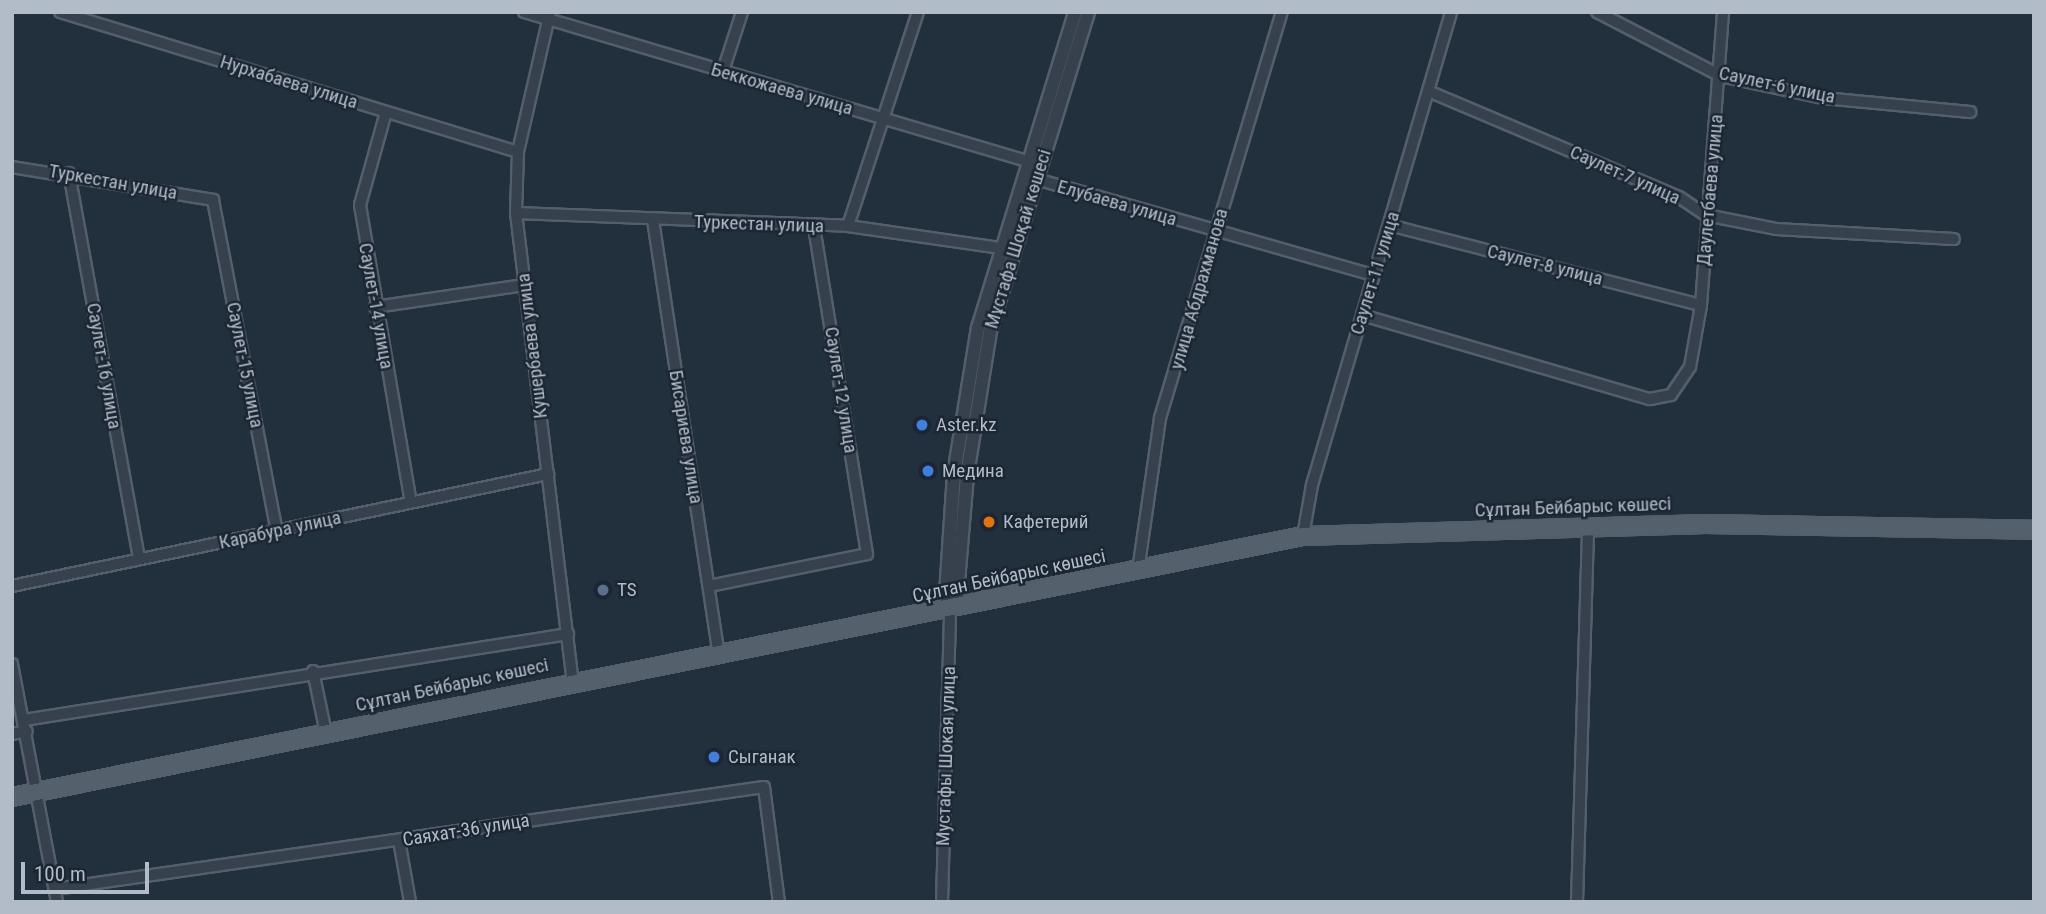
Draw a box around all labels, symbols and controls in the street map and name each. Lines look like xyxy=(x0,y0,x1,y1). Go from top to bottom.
street label: Нурхабаева улица xyxy=(217,50,361,114)
street label: Беккожаева улица xyxy=(709,58,855,120)
street label: Саулет-6 улица xyxy=(1717,62,1837,108)
street label: Даулетбаева улица xyxy=(1692,113,1728,267)
street label: Саулет-7 улица xyxy=(1566,141,1684,209)
street label: Мұстафа Шоқай көшесі xyxy=(980,147,1056,331)
street label: Туркестан улица xyxy=(47,159,179,205)
street label: Елубаева улица xyxy=(1055,175,1179,231)
street label: улица Абдрахманова xyxy=(1165,206,1233,372)
street label: Саулет-11 улица xyxy=(1345,209,1405,337)
street label: Туркестан улица xyxy=(694,210,824,238)
street label: Саулет-8 улица xyxy=(1485,240,1605,290)
street label: Саулет-14 улица xyxy=(354,241,398,371)
street label: Кушербаева улица xyxy=(512,272,552,420)
street label: Саулет-15 улица xyxy=(222,300,268,430)
street label: Саулет-16 улица xyxy=(82,301,126,431)
street label: Саулет-12 улица xyxy=(820,325,862,455)
street label: Бисариева улица xyxy=(664,369,708,505)
place label: Aster.kz xyxy=(936,414,997,436)
marker: Aster.kz xyxy=(914,417,930,433)
place label: Медина xyxy=(942,460,1004,482)
marker: Медина xyxy=(920,463,936,479)
street label: Сұлтан Бейбарыс көшесі xyxy=(1474,492,1672,522)
street label: Карабура улица xyxy=(217,506,343,554)
place label: Кафетерий xyxy=(1003,511,1088,533)
marker: Кафетерий xyxy=(981,514,997,530)
street label: Сұлтан Бейбарыс көшесі xyxy=(910,544,1108,608)
place label: TS xyxy=(617,579,637,601)
marker: TS xyxy=(595,582,611,598)
street label: Сұлтан Бейбарыс көшесі xyxy=(353,653,551,717)
street label: Мустафы Шокая улица xyxy=(931,666,961,846)
place label: Сыганак xyxy=(728,746,796,768)
marker: Сыганак xyxy=(706,749,722,765)
street label: Саяхат-36 улица xyxy=(401,809,531,851)
scale bar xyxy=(24,848,152,892)
text: 100 m xyxy=(34,862,86,886)

